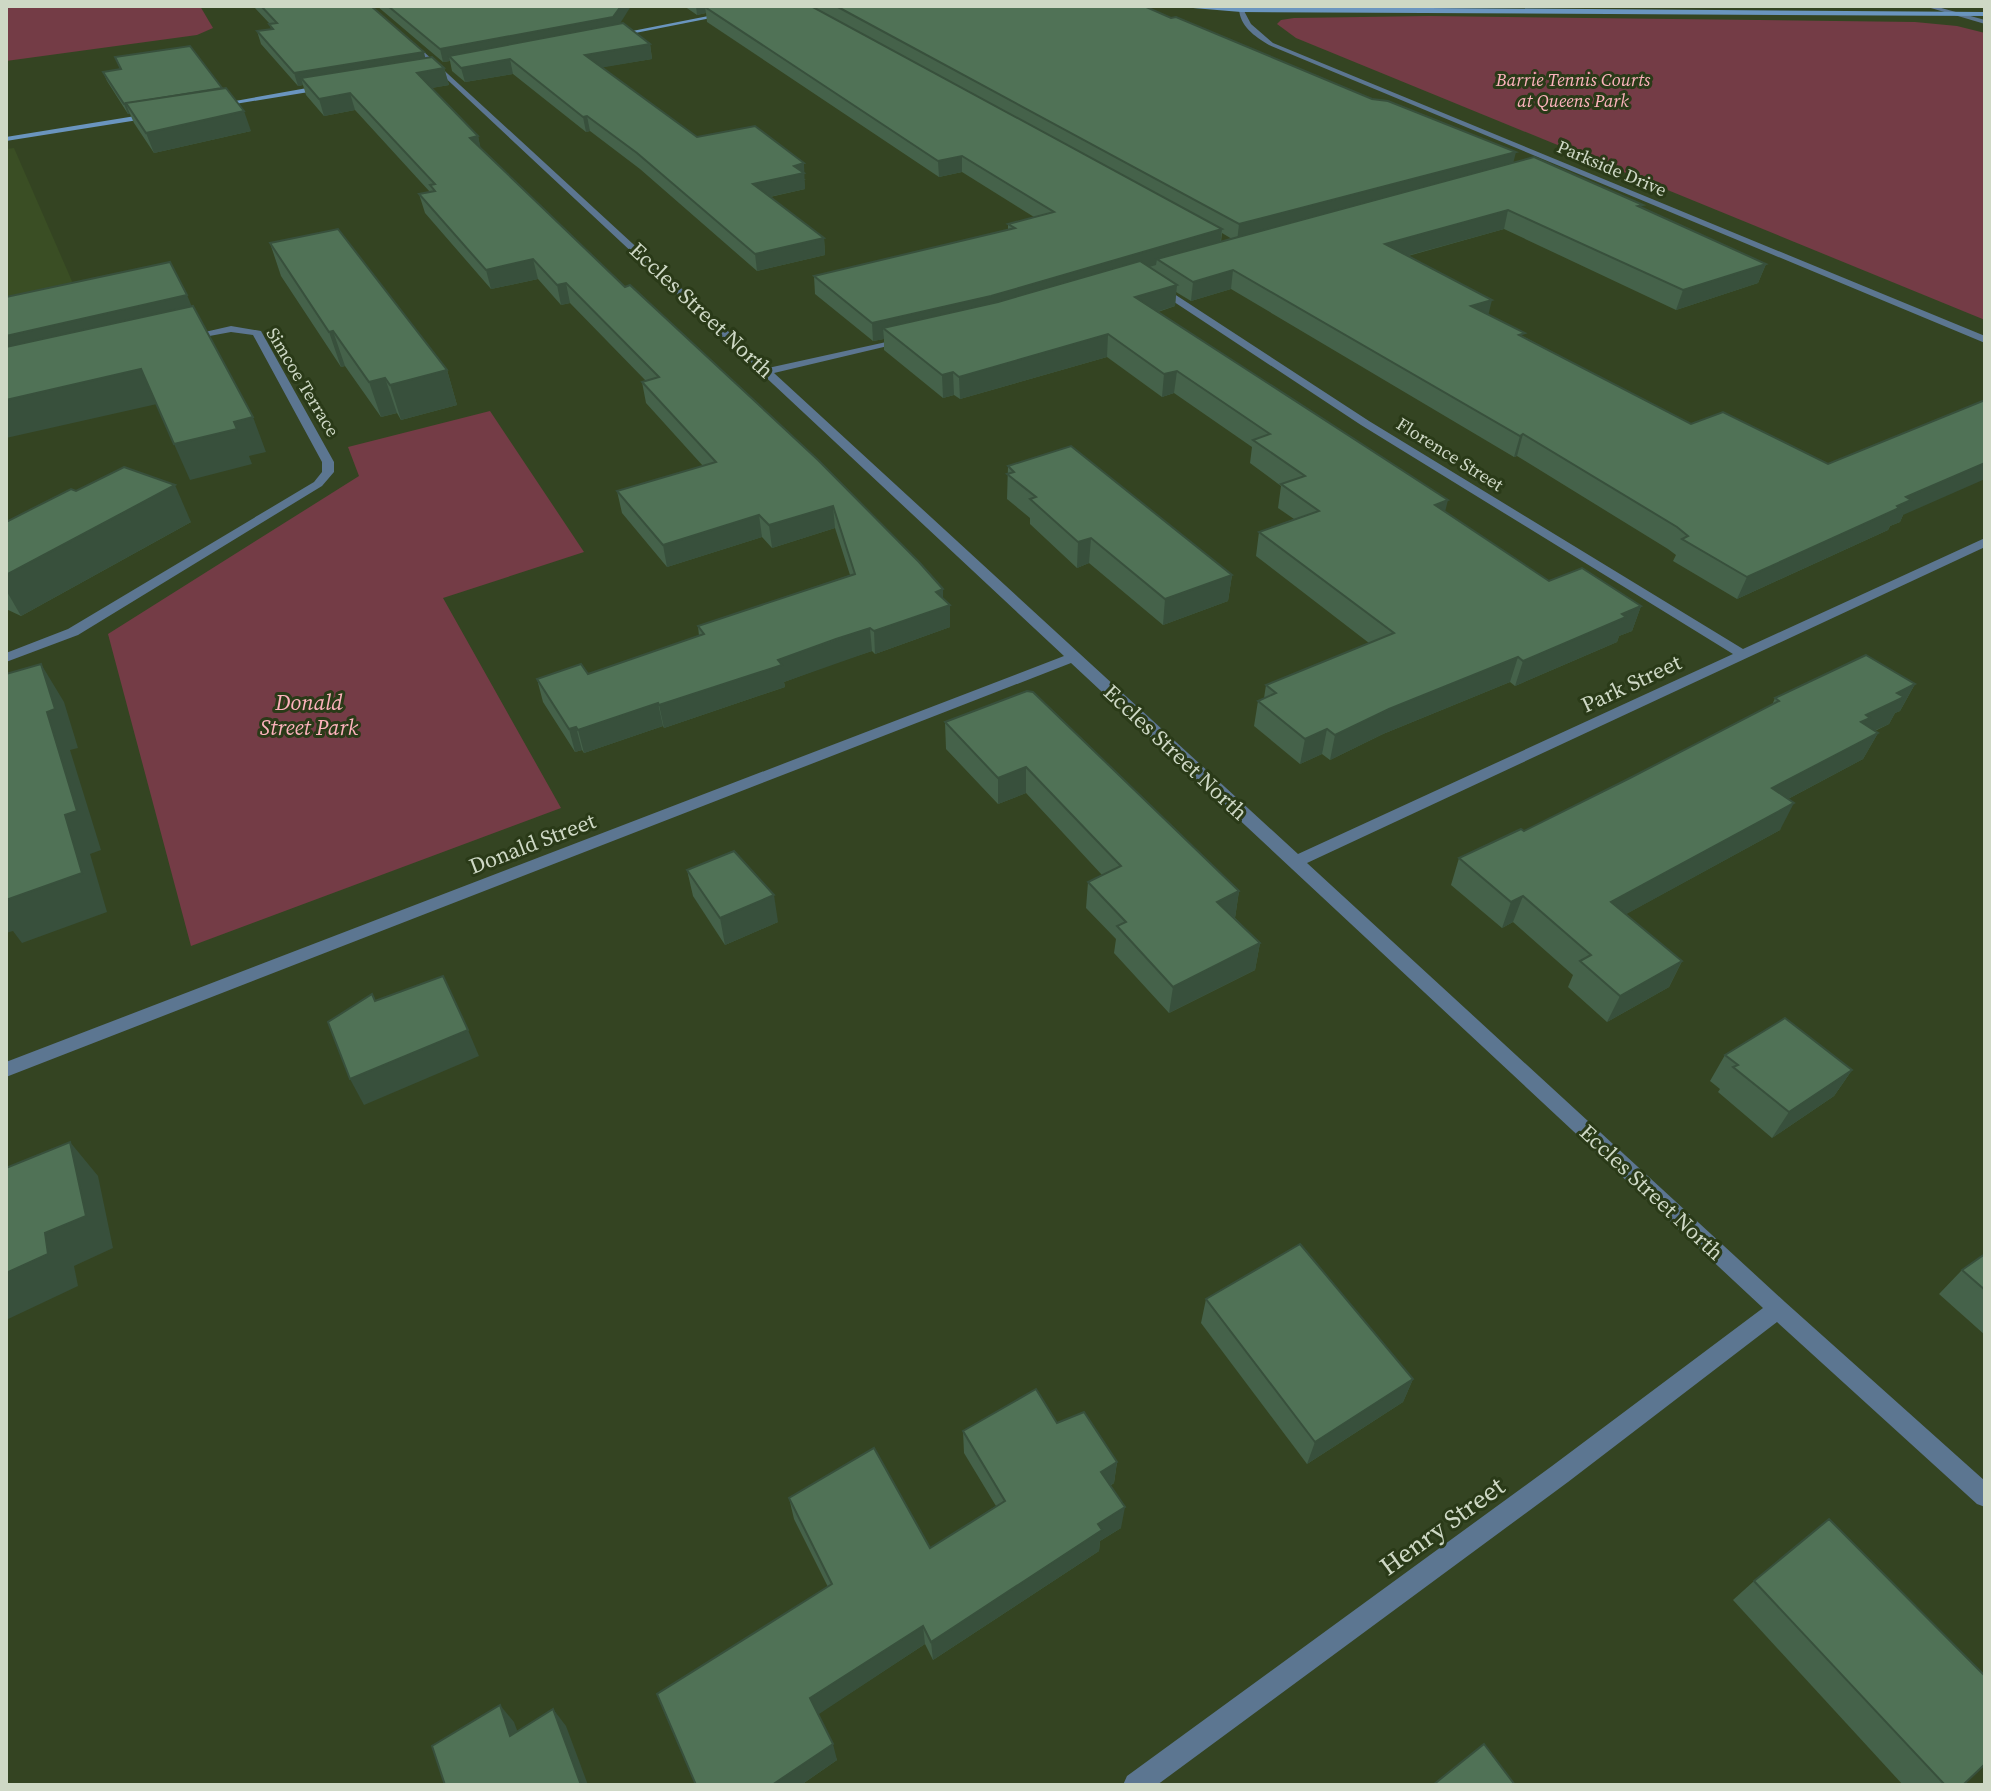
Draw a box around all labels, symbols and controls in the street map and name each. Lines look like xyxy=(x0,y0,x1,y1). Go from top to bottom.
park label: Barrie Tennis Courts at Queens Park xyxy=(1495,67,1651,113)
street label: Parkside Drive xyxy=(1553,134,1671,202)
street label: Eccles Street North xyxy=(623,235,781,385)
street label: Simcoe Terrace xyxy=(260,323,346,441)
street label: Florence Street xyxy=(1392,411,1508,497)
street label: Park Street xyxy=(1576,646,1687,719)
street label: Eccles Street North xyxy=(1097,677,1255,827)
park label: Donald Street Park xyxy=(260,687,359,742)
street label: Donald Street xyxy=(464,805,600,881)
street label: Eccles Street North xyxy=(1573,1117,1731,1267)
street label: Henry Street xyxy=(1372,1468,1512,1584)

